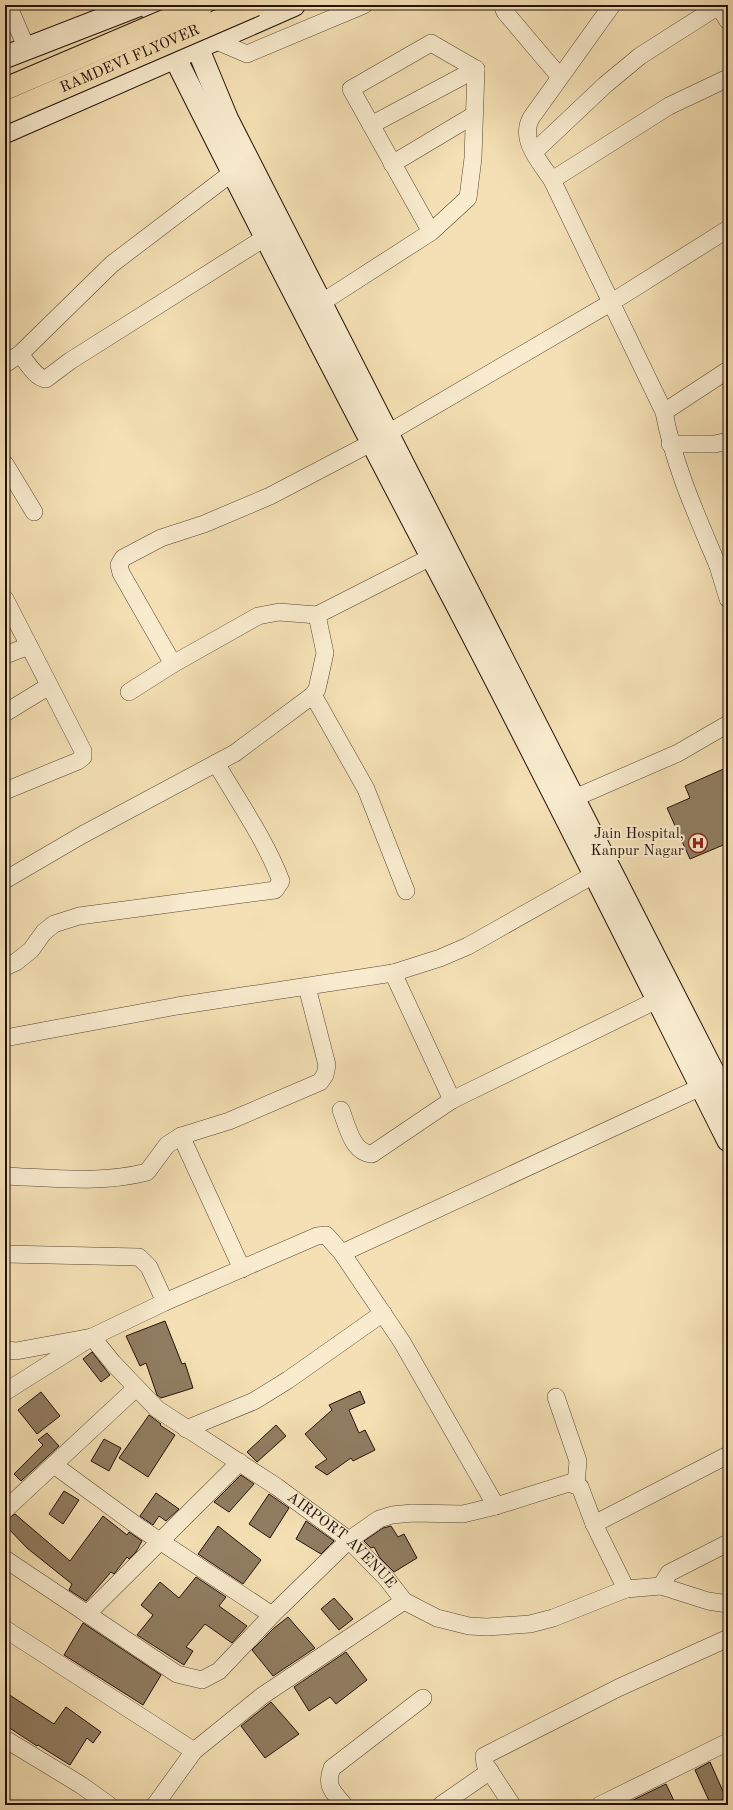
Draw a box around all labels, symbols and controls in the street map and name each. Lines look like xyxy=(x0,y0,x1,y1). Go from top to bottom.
street label: RAMDEVI FLYOVER xyxy=(58,22,202,96)
place label: Jain Hospital, Kanpur Nagar xyxy=(590,827,684,859)
hospital icon: Jain Hospital, Kanpur Nagar xyxy=(687,832,709,854)
street label: AIRPORT AVENUE xyxy=(284,1489,399,1591)

